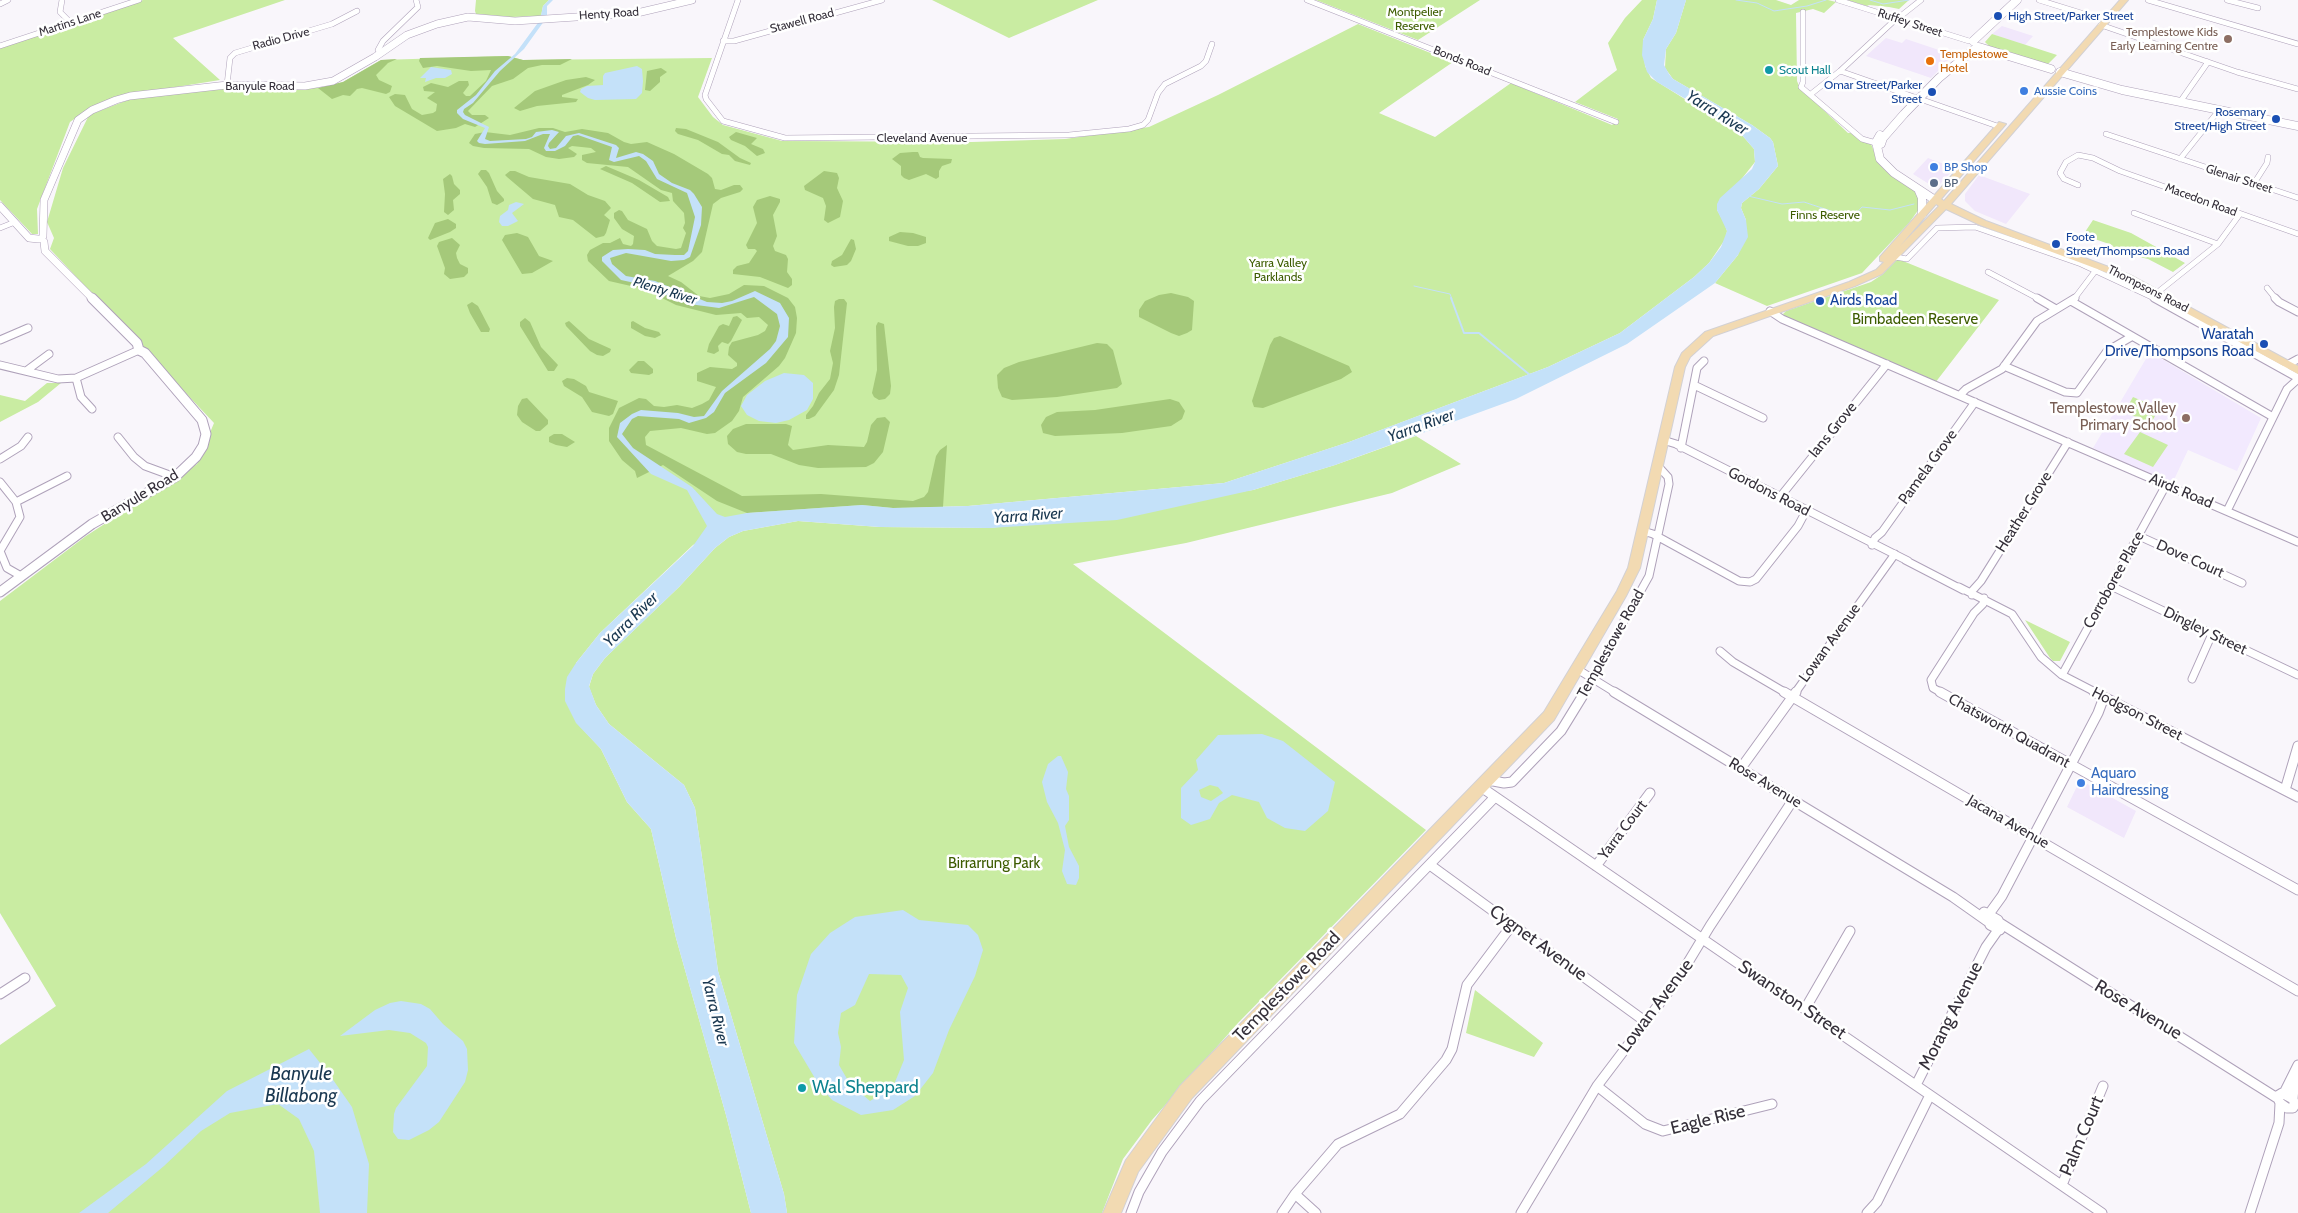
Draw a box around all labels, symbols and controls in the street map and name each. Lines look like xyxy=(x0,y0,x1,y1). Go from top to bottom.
street label: Henty Road xyxy=(579,5,639,23)
park label: Montpelier Reserve xyxy=(1388,5,1442,33)
street label: Martins Lane xyxy=(37,6,103,40)
street label: Stawell Road xyxy=(768,6,836,36)
street label: Ruffey Street xyxy=(1876,6,1944,40)
place label: High Street/Parker Street xyxy=(2008,9,2134,23)
marker: High Street/Parker Street xyxy=(1992,10,2004,22)
street label: Radio Drive xyxy=(251,24,311,54)
place label: Templestowe Kids Early Learning Centre xyxy=(2110,25,2218,53)
marker: Templestowe Kids Early Learning Centre xyxy=(2222,33,2234,45)
street label: Bonds Road xyxy=(1431,43,1493,79)
place label: Templestowe Hotel xyxy=(1940,47,2008,75)
marker: Templestowe Hotel xyxy=(1924,55,1936,67)
place label: Scout Hall xyxy=(1779,63,1831,77)
marker: Scout Hall xyxy=(1763,64,1775,76)
place label: Omar Street/Parker Street xyxy=(1824,78,1922,106)
street label: Banyule Road xyxy=(225,79,295,93)
place label: Aussie Coins xyxy=(2034,84,2097,98)
marker: Aussie Coins xyxy=(2018,85,2030,97)
water label: Yarra River xyxy=(1682,86,1752,140)
marker: Omar Street/Parker Street xyxy=(1926,86,1938,98)
place label: Rosemary Street/High Street xyxy=(2174,105,2266,133)
marker: Rosemary Street/High Street xyxy=(2270,113,2282,125)
street label: Cleveland Avenue xyxy=(877,131,967,145)
place label: BP Shop xyxy=(1944,160,1987,174)
marker: BP Shop xyxy=(1928,161,1940,173)
street label: Glenair Street xyxy=(2204,161,2274,197)
place label: BP xyxy=(1944,176,1958,190)
marker: BP xyxy=(1928,177,1940,189)
street label: Macedon Road xyxy=(2163,180,2239,220)
park label: Finns Reserve xyxy=(1790,208,1860,222)
place label: Foote Street/Thompsons Road xyxy=(2066,230,2189,258)
marker: Foote Street/Thompsons Road xyxy=(2050,238,2062,250)
park label: Yarra Valley Parklands xyxy=(1249,256,1307,284)
street label: Thompsons Road xyxy=(2105,262,2191,316)
water label: Plenty River xyxy=(631,273,699,309)
place label: Airds Road xyxy=(1830,292,1897,310)
marker: Airds Road xyxy=(1814,295,1826,307)
park label: Bimbadeen Reserve xyxy=(1852,311,1978,329)
place label: Waratah Drive/Thompsons Road xyxy=(2105,326,2254,361)
marker: Waratah Drive/Thompsons Road xyxy=(2258,338,2270,350)
street label: Ians Grove xyxy=(1805,399,1861,461)
place label: Templestowe Valley Primary School xyxy=(2050,400,2176,435)
water label: Yarra River xyxy=(1385,405,1457,447)
marker: Templestowe Valley Primary School xyxy=(2180,412,2192,424)
street label: Pamela Grove xyxy=(1895,426,1961,508)
street label: Gordons Road xyxy=(1725,464,1813,520)
street label: Banyule Road xyxy=(98,466,182,526)
street label: Heather Grove xyxy=(1992,468,2056,556)
street label: Airds Road xyxy=(2146,470,2216,512)
water label: Yarra River xyxy=(993,504,1063,528)
street label: Corroboree Place xyxy=(2080,528,2148,632)
street label: Dove Court xyxy=(2153,536,2227,582)
street label: Templestowe Road xyxy=(1574,587,1648,701)
water label: Yarra River xyxy=(600,589,662,651)
street label: Lowan Avenue xyxy=(1795,600,1865,686)
street label: Dingley Street xyxy=(2160,603,2250,659)
street label: Hodgson Street xyxy=(2089,683,2185,745)
street label: Chatsworth Quadrant xyxy=(1945,690,2073,772)
street label: Rose Avenue xyxy=(1725,754,1805,812)
place label: Aquaro Hairdressing xyxy=(2091,765,2168,800)
marker: Aquaro Hairdressing xyxy=(2075,777,2087,789)
street label: Jacana Avenue xyxy=(1964,791,2052,853)
street label: Yarra Court xyxy=(1595,797,1651,863)
park label: Birrarrung Park xyxy=(948,855,1040,873)
street label: Cygnet Avenue xyxy=(1485,900,1591,986)
street label: Templestowe Road xyxy=(1229,927,1345,1047)
street label: Lowan Avenue xyxy=(1614,955,1698,1057)
street label: Swanston Street xyxy=(1734,956,1850,1044)
street label: Morang Avenue xyxy=(1914,958,1988,1074)
street label: Rose Avenue xyxy=(2090,975,2186,1045)
water label: Yarra River xyxy=(697,976,733,1048)
water label: Banyule Billabong xyxy=(265,1063,337,1107)
place label: Wal Sheppard xyxy=(812,1077,919,1099)
marker: Wal Sheppard xyxy=(796,1082,808,1094)
street label: Palm Court xyxy=(2056,1093,2108,1179)
street label: Eagle Rise xyxy=(1668,1100,1748,1140)

